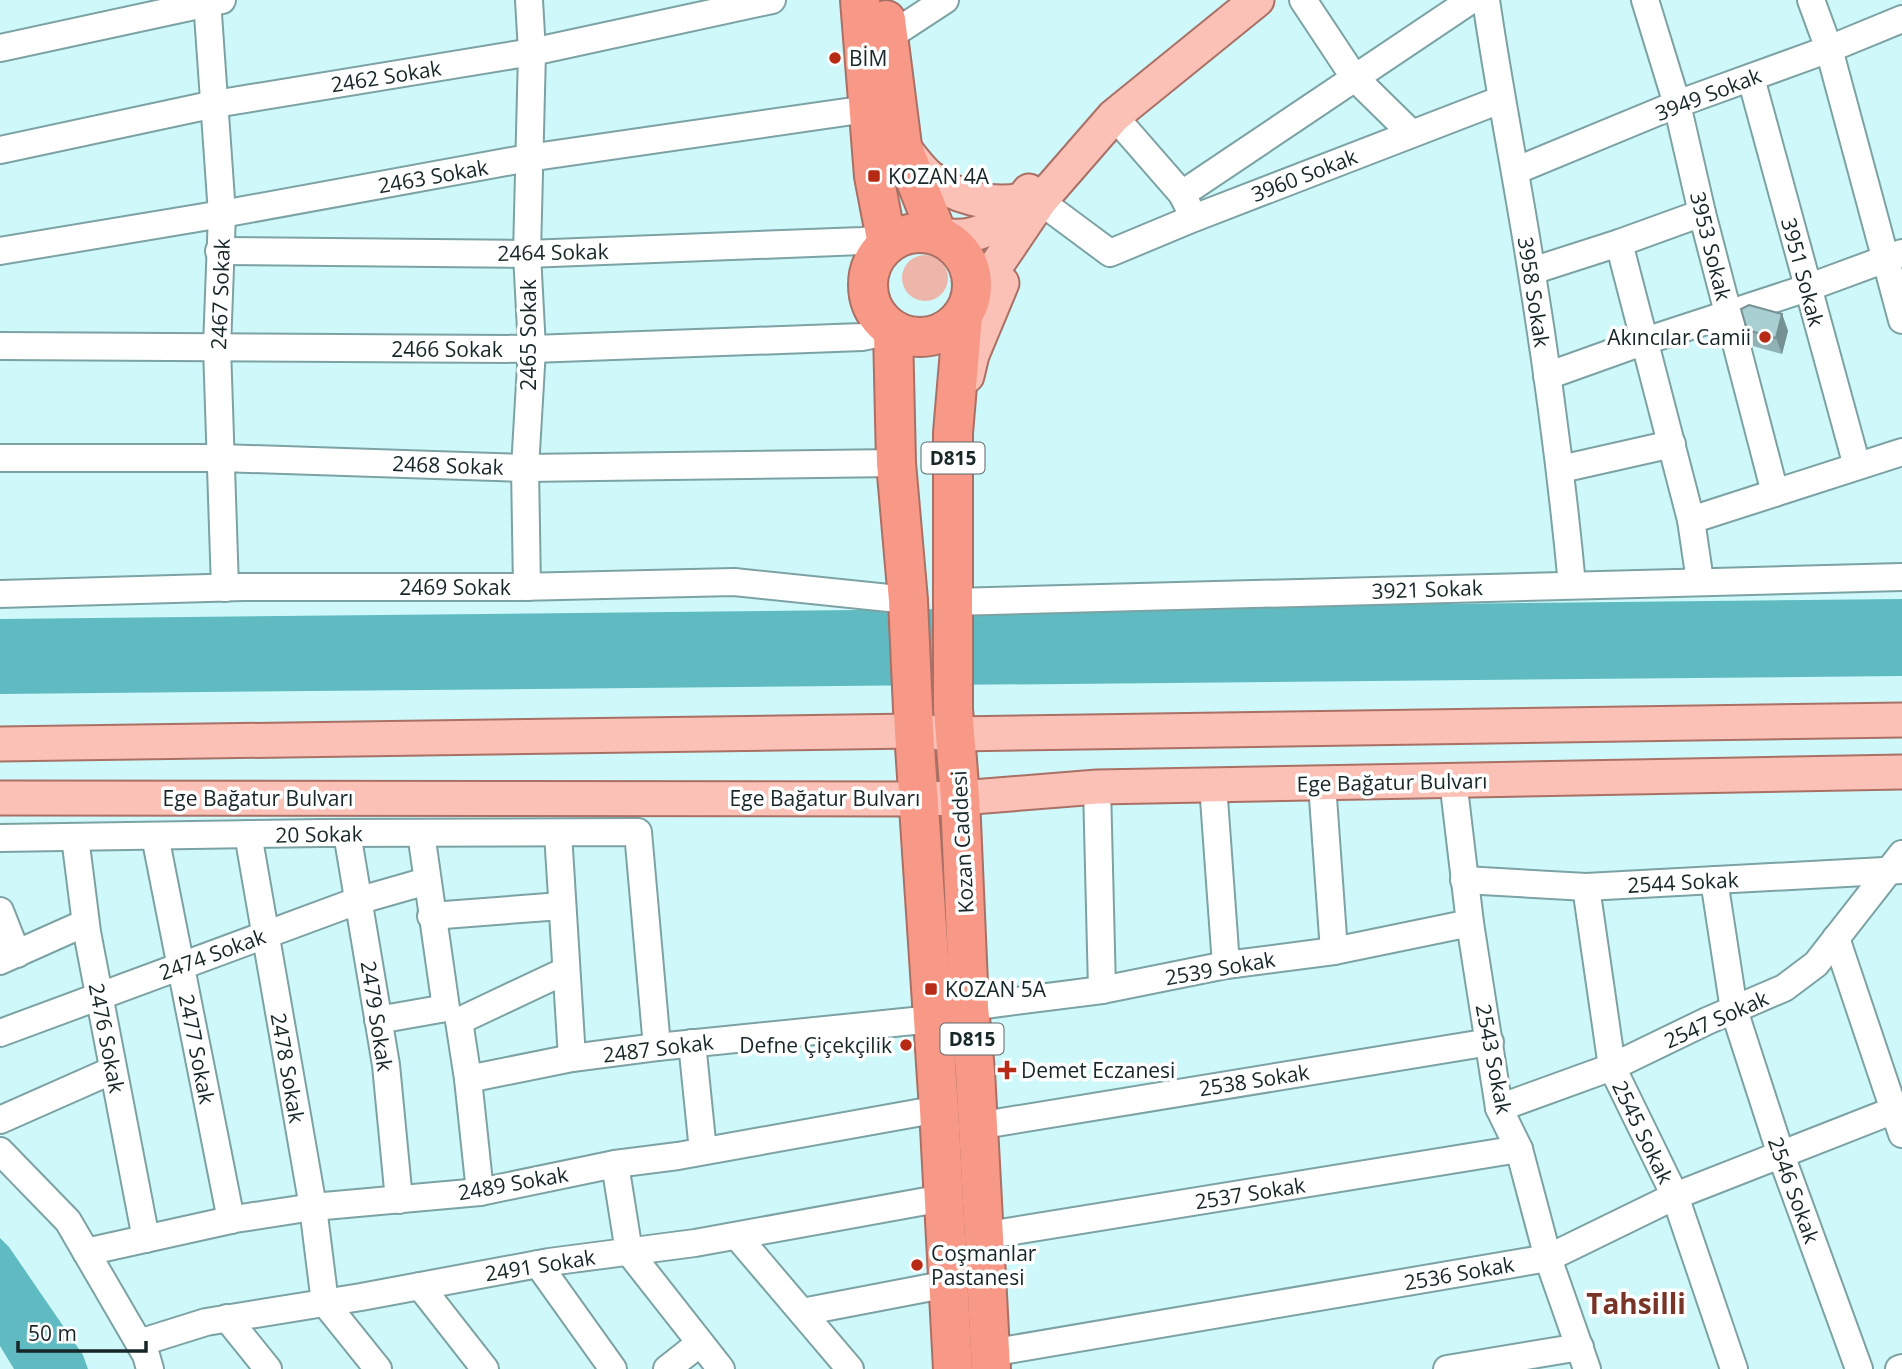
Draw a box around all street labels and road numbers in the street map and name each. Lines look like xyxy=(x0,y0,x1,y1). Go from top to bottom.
street label: 2462 Sokak xyxy=(329,53,443,99)
street label: 3949 Sokak xyxy=(1651,61,1765,127)
street label: 3960 Sokak xyxy=(1247,142,1361,208)
street label: 2463 Sokak xyxy=(376,153,490,199)
street label: 3953 Sokak xyxy=(1684,189,1738,303)
street label: 3951 Sokak xyxy=(1775,215,1831,329)
street label: 3958 Sokak xyxy=(1511,235,1557,349)
street label: 2464 Sokak xyxy=(497,237,609,267)
street label: 2467 Sokak xyxy=(204,238,236,350)
street label: 2465 Sokak xyxy=(514,279,542,391)
street label: 2466 Sokak xyxy=(391,335,503,363)
road number: D815 xyxy=(922,442,984,474)
street label: 2468 Sokak xyxy=(392,449,504,481)
street label: 2469 Sokak xyxy=(399,573,511,601)
street label: 3921 Sokak xyxy=(1371,573,1483,605)
street label: Ege Bağatur Bulvarı xyxy=(1296,766,1488,798)
street label: Kozan Caddesi xyxy=(944,770,980,914)
street label: Ege Bağatur Bulvarı xyxy=(163,784,353,812)
street label: Ege Bağatur Bulvarı xyxy=(730,784,920,812)
street label: 20 Sokak xyxy=(275,819,363,849)
street label: 2544 Sokak xyxy=(1627,865,1739,899)
street label: 2474 Sokak xyxy=(155,922,269,986)
street label: 2539 Sokak xyxy=(1163,945,1277,991)
street label: 2479 Sokak xyxy=(354,959,400,1073)
street label: 2476 Sokak xyxy=(83,981,131,1095)
street label: 2547 Sokak xyxy=(1659,984,1773,1054)
street label: 2477 Sokak xyxy=(173,992,221,1106)
street label: 2543 Sokak xyxy=(1470,1002,1518,1116)
street label: 2478 Sokak xyxy=(265,1011,311,1125)
road number: D815 xyxy=(940,1023,1004,1054)
street label: 2487 Sokak xyxy=(601,1027,715,1069)
street label: 2538 Sokak xyxy=(1197,1057,1311,1103)
street label: 2545 Sokak xyxy=(1606,1076,1680,1188)
street label: 2546 Sokak xyxy=(1762,1133,1826,1247)
street label: 2489 Sokak xyxy=(456,1160,570,1206)
street label: 2537 Sokak xyxy=(1193,1170,1307,1216)
street label: 2491 Sokak xyxy=(483,1242,597,1288)
street label: 2536 Sokak xyxy=(1402,1250,1516,1296)

